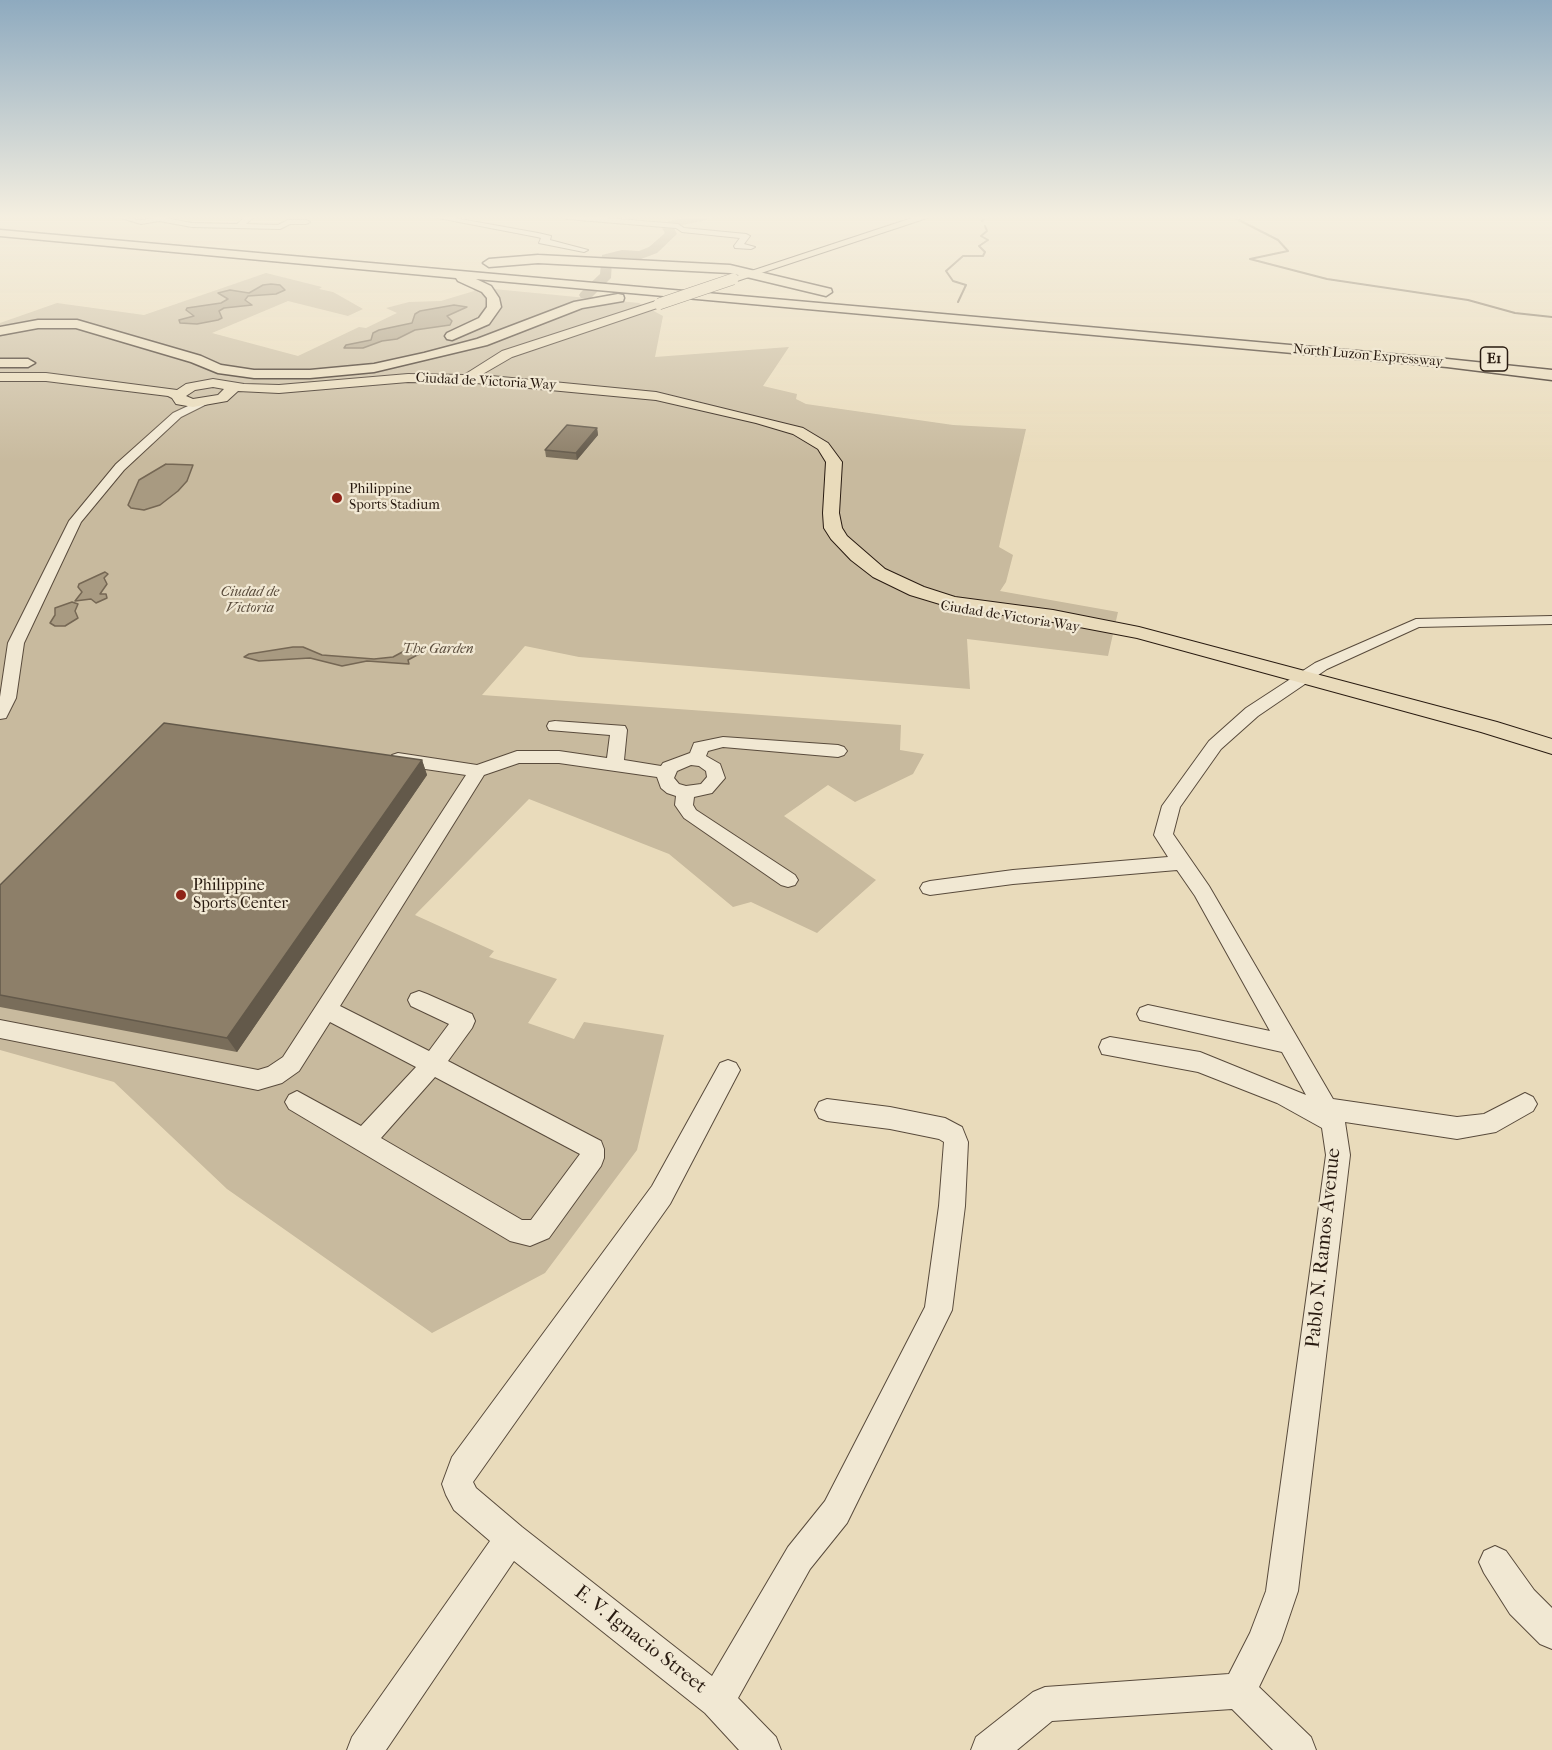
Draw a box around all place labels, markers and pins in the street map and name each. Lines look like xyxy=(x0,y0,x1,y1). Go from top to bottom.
place label: Philippine Sports Stadium xyxy=(349,482,440,514)
marker: Philippine Sports Stadium xyxy=(330,491,344,505)
place label: Philippine Sports Center xyxy=(193,876,288,914)
marker: Philippine Sports Center xyxy=(174,888,188,902)

